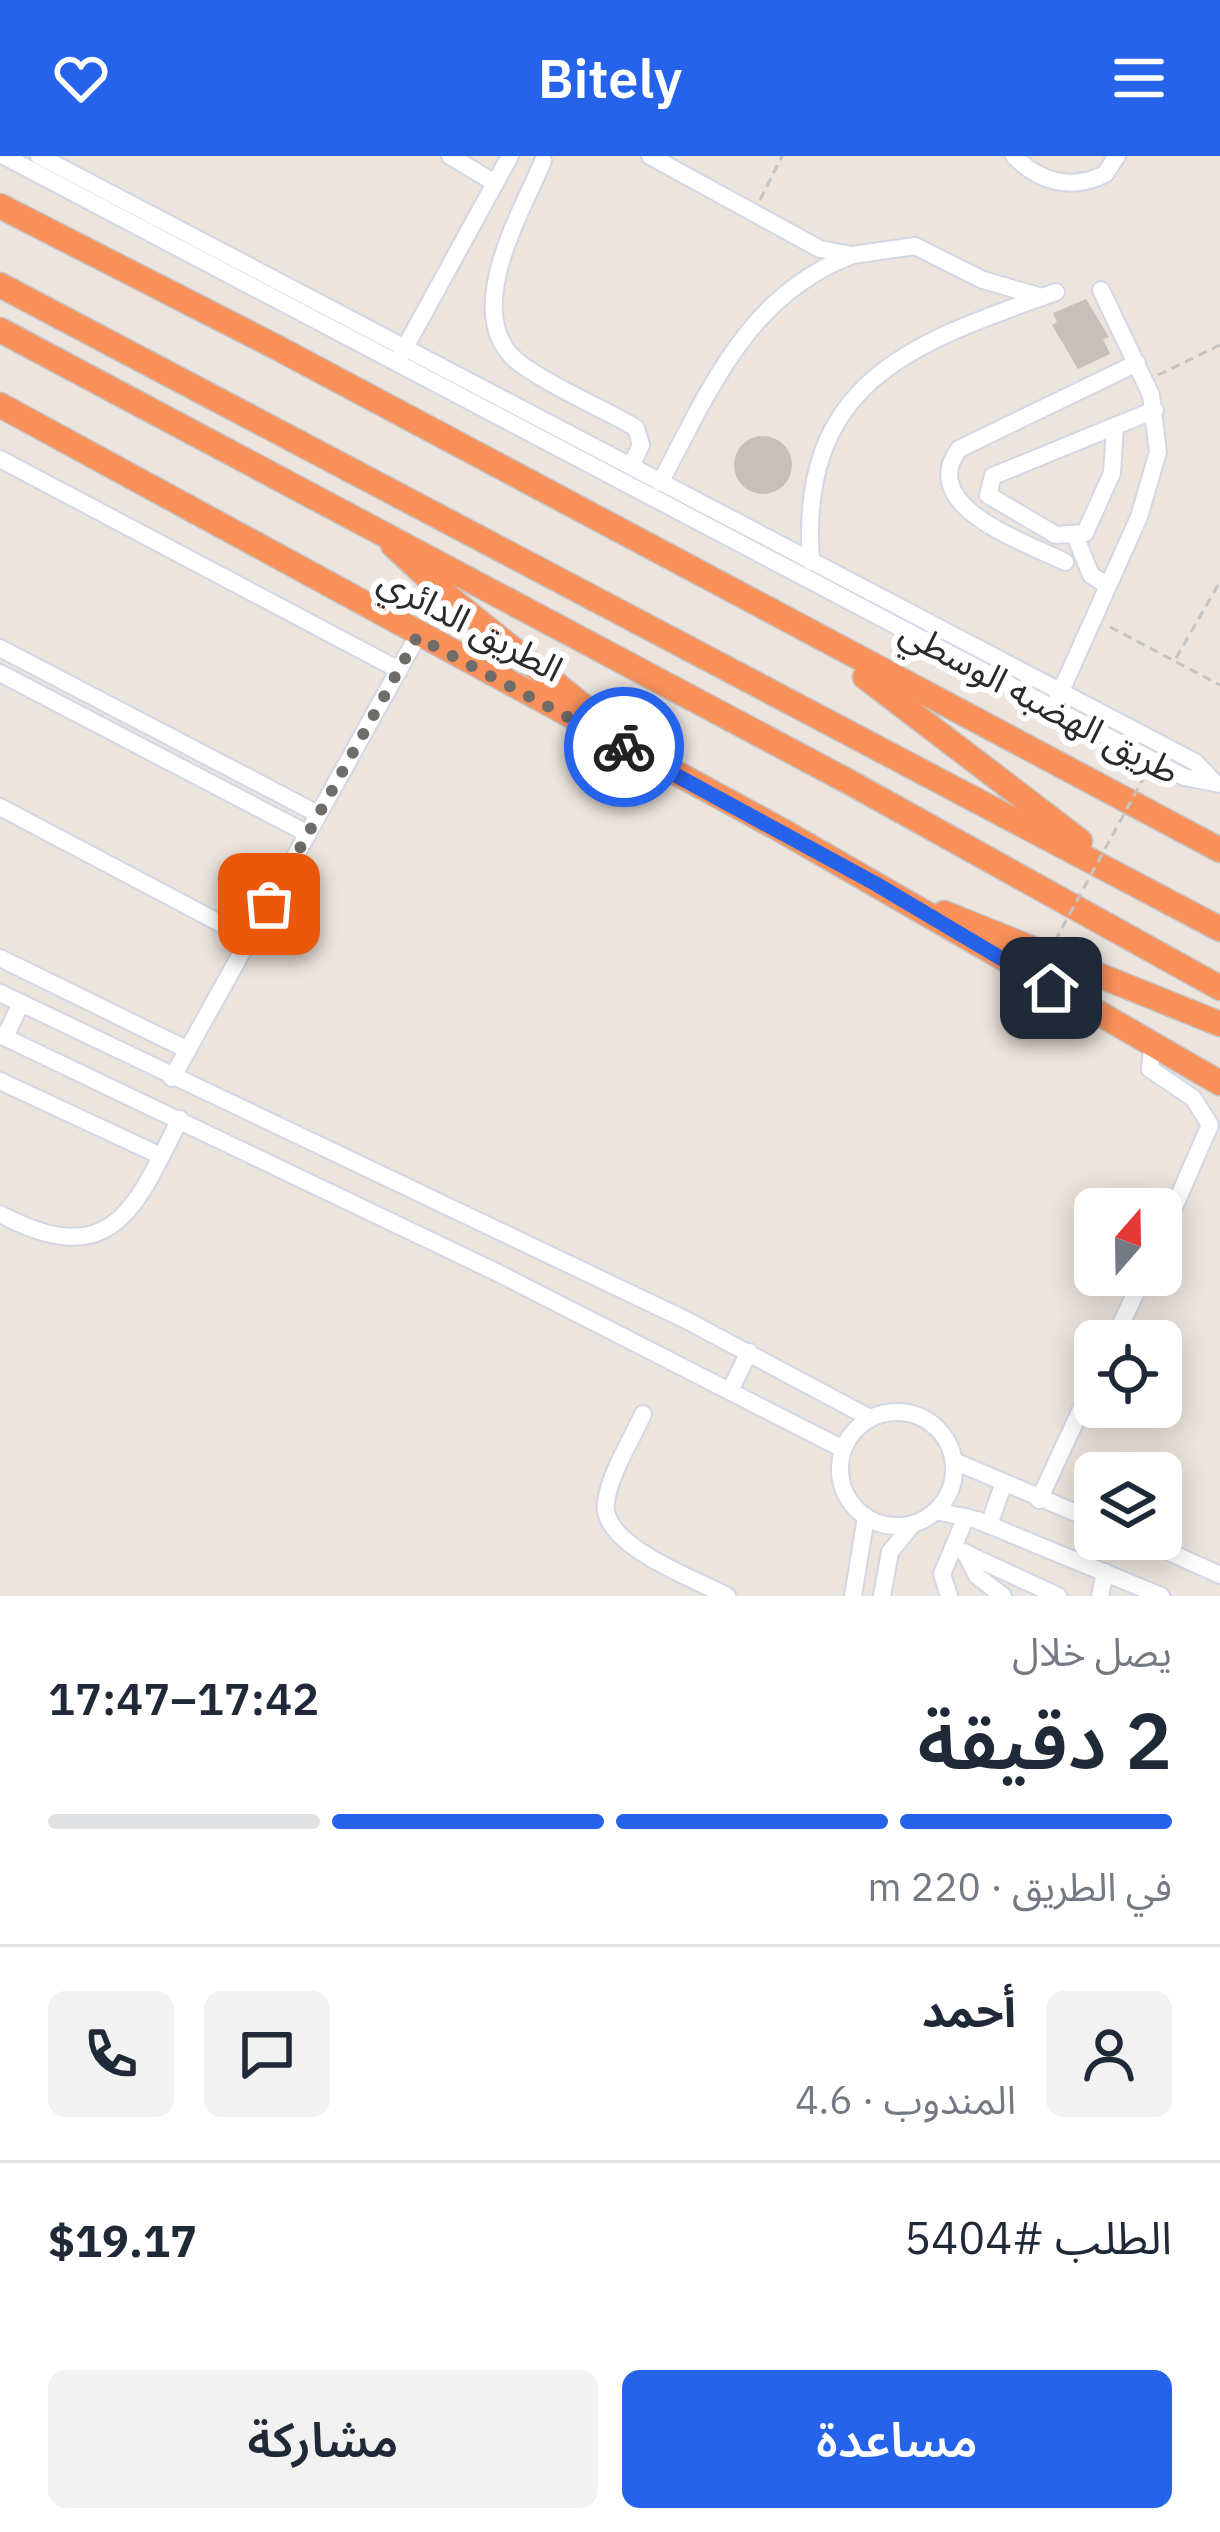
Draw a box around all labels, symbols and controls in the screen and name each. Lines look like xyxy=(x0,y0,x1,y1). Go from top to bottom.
text: Bitely xyxy=(538,43,682,113)
icon: heart xyxy=(48,45,114,111)
icon: menu xyxy=(1106,45,1172,111)
street label: الطريق الدائري xyxy=(369,555,571,696)
street label: طريق الهضبه الوسطي xyxy=(890,607,1188,799)
courier xyxy=(564,687,684,807)
icon: bike xyxy=(591,714,657,780)
pin xyxy=(218,853,320,955)
icon: bag xyxy=(236,871,302,937)
pin xyxy=(1000,937,1102,1039)
icon: home xyxy=(1018,955,1084,1021)
north arrow xyxy=(1074,1188,1182,1296)
map controls xyxy=(1074,1188,1182,1560)
button: locate xyxy=(1074,1320,1182,1428)
button: layers xyxy=(1074,1452,1182,1560)
text: يصل خلال xyxy=(1012,1626,1172,1677)
text: 17:42–17:47 xyxy=(48,1669,319,1727)
text: 2 دقيقة xyxy=(918,1689,1172,1790)
text: في الطريق · 220 m xyxy=(867,1861,1172,1912)
text: أحمد xyxy=(922,1981,1016,2039)
button: phone xyxy=(48,1991,174,2117)
button: chat xyxy=(204,1991,330,2117)
button: person xyxy=(1046,1991,1172,2117)
text: المندوب · 4.6 xyxy=(795,2074,1016,2125)
text: الطلب #5404 xyxy=(904,2208,1172,2266)
text: $19.17 xyxy=(48,2211,197,2269)
button: مشاركة xyxy=(48,2370,598,2508)
button: مساعدة xyxy=(622,2370,1172,2508)

